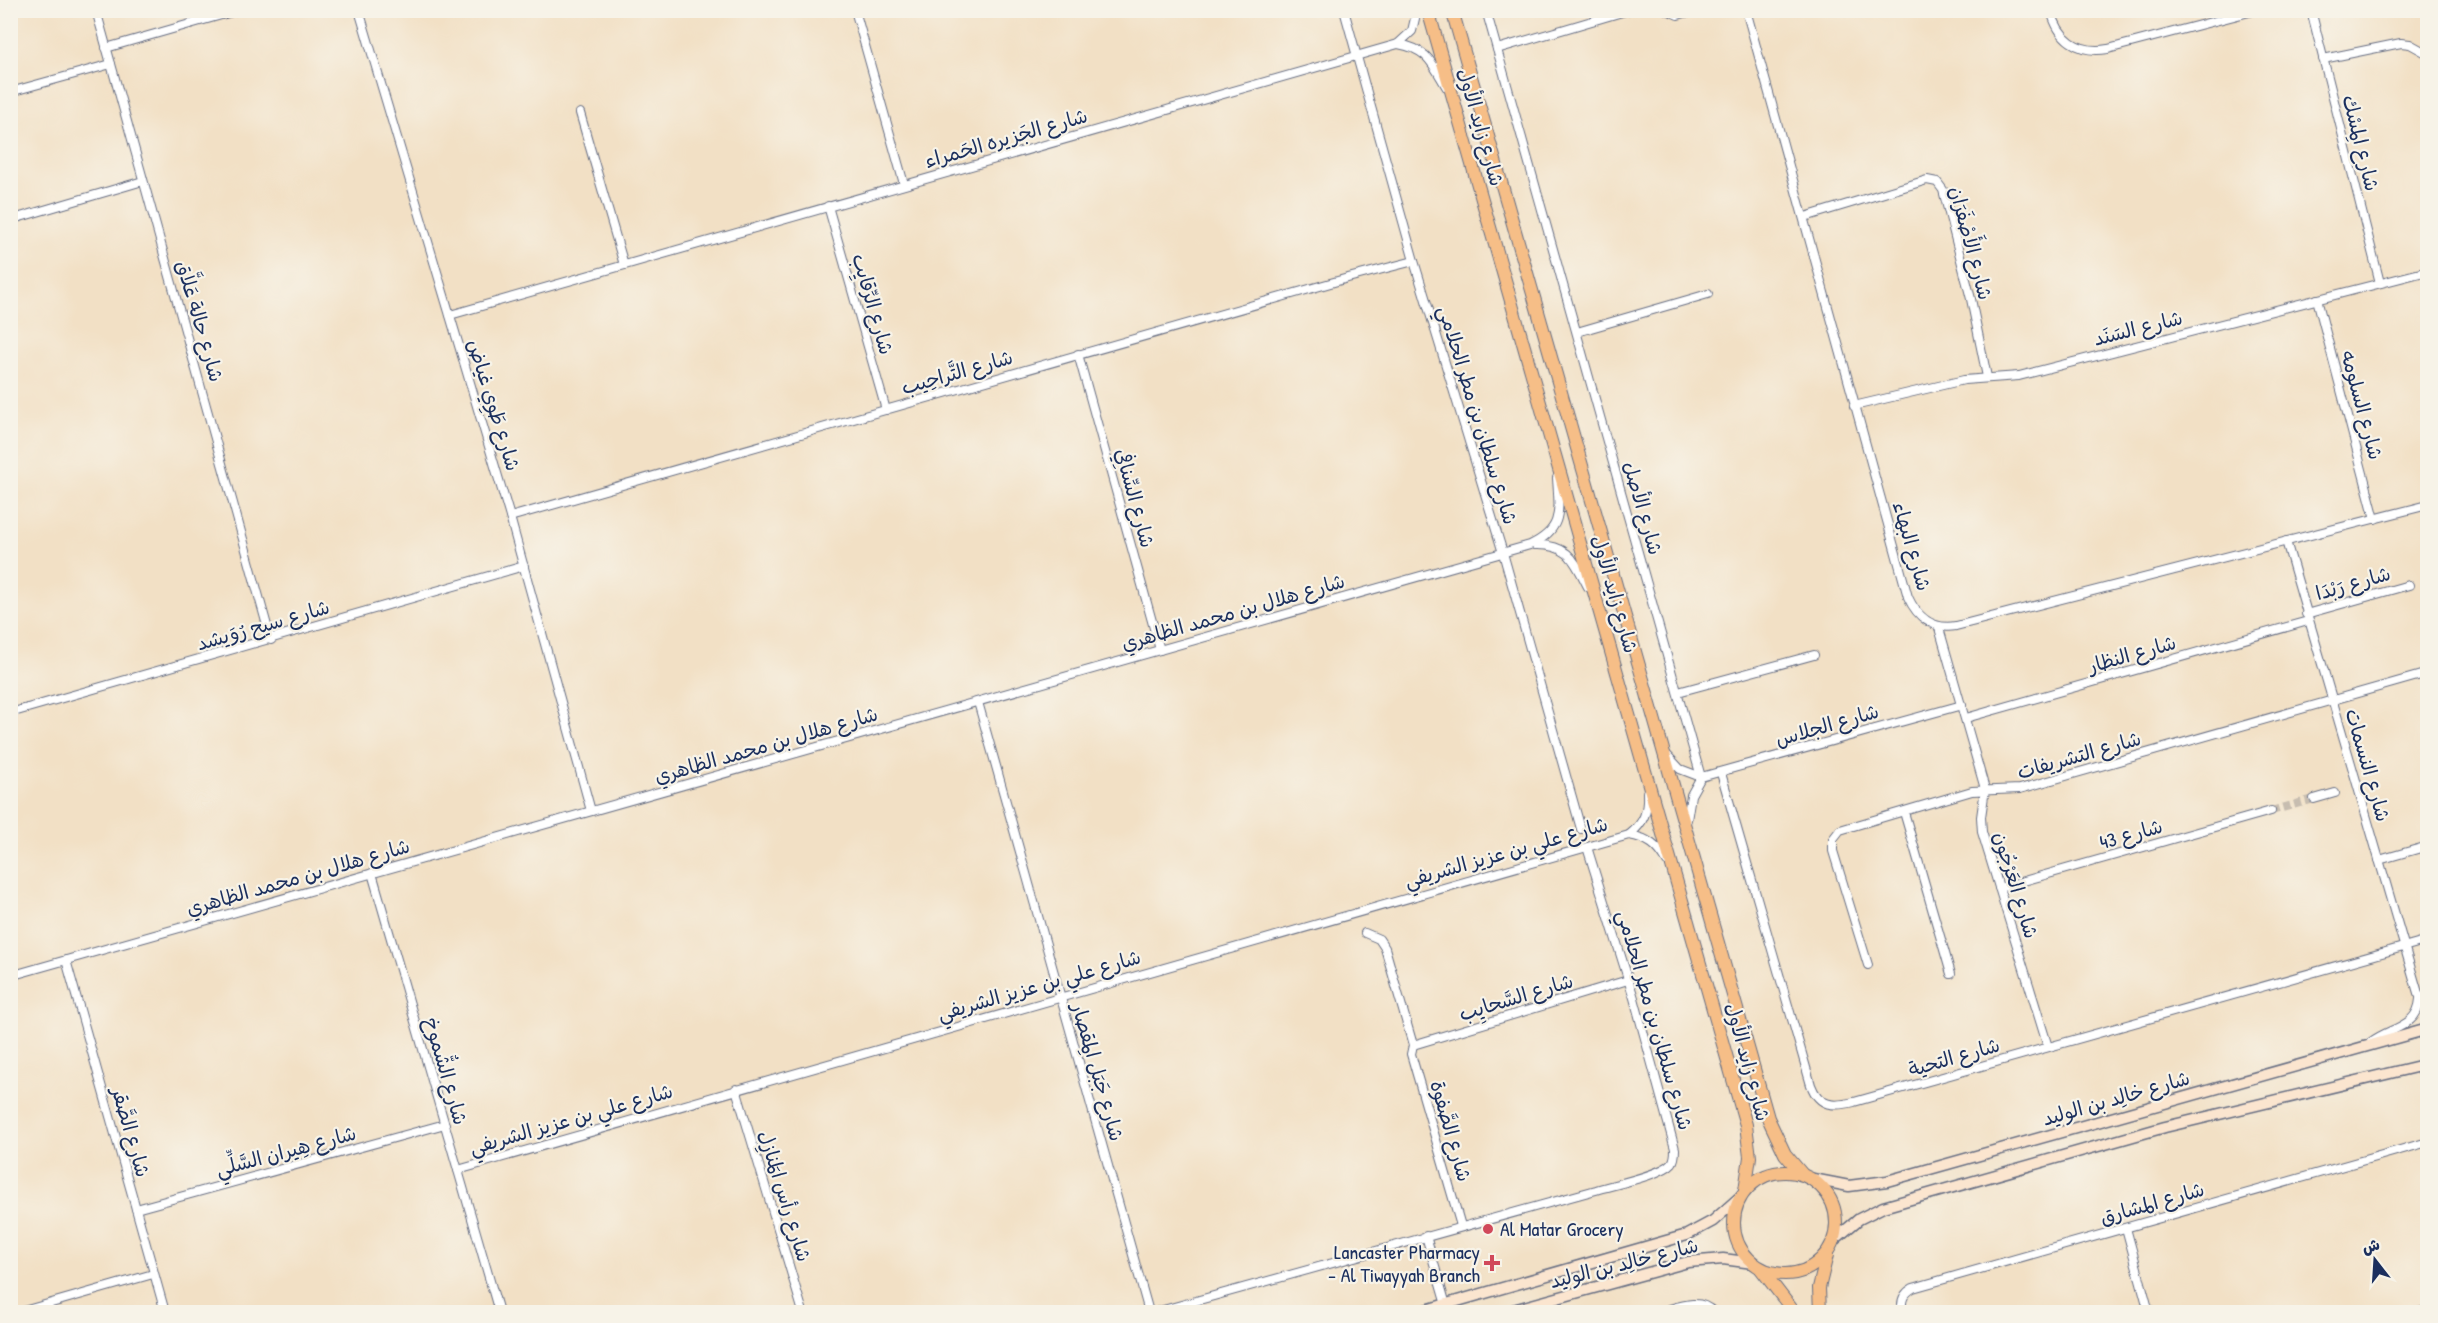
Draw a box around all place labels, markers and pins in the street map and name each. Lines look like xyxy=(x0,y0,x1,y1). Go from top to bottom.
place label: Al Matar Grocery xyxy=(1500,1215,1624,1242)
marker: Al Matar Grocery xyxy=(1481,1222,1495,1236)
place label: Lancaster Pharmacy - Al Tiwayyah Branch xyxy=(1328,1238,1480,1288)
marker: Lancaster Pharmacy - Al Tiwayyah Branch xyxy=(1485,1256,1499,1270)

